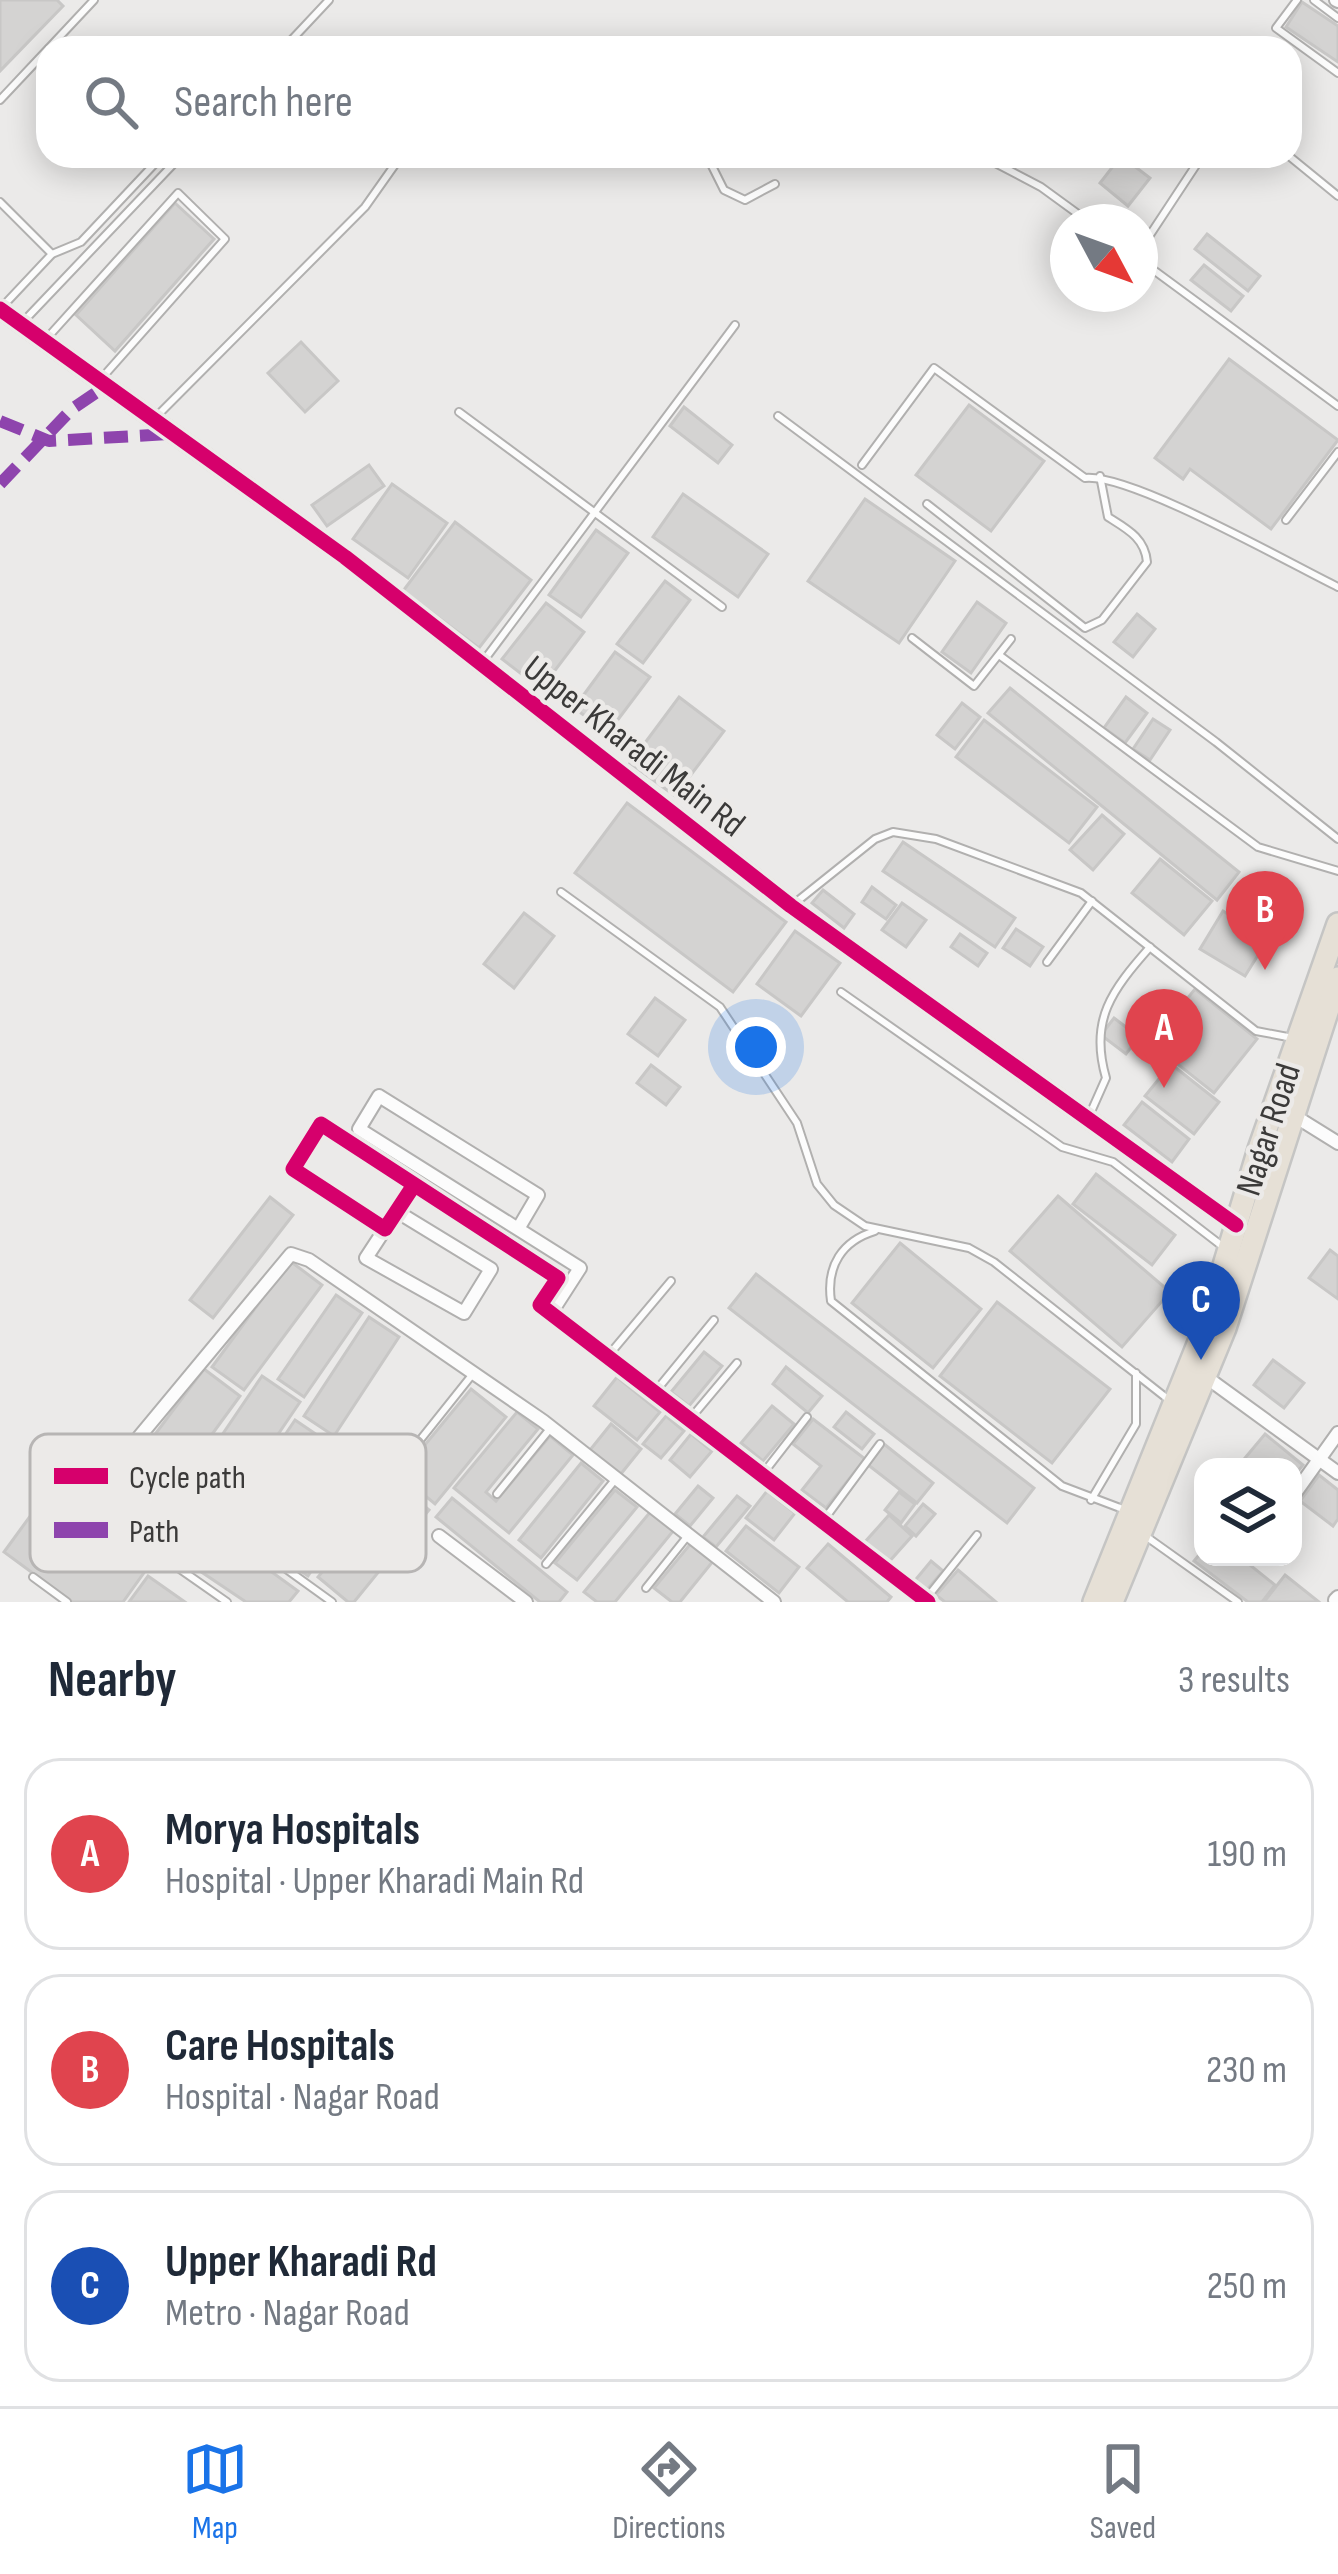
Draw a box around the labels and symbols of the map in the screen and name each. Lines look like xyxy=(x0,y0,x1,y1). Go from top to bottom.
north arrow xyxy=(1050,204,1158,312)
street label: Upper Kharadi Main Rd xyxy=(514,647,753,847)
pin: B xyxy=(1226,871,1304,970)
pin: A xyxy=(1125,989,1203,1088)
your location xyxy=(726,1017,786,1077)
street label: Nagar Road xyxy=(1228,1058,1311,1201)
pin: C xyxy=(1162,1261,1240,1360)
legend xyxy=(30,1434,426,1572)
text: Cycle path xyxy=(129,1458,246,1498)
text: Path xyxy=(129,1512,179,1552)

